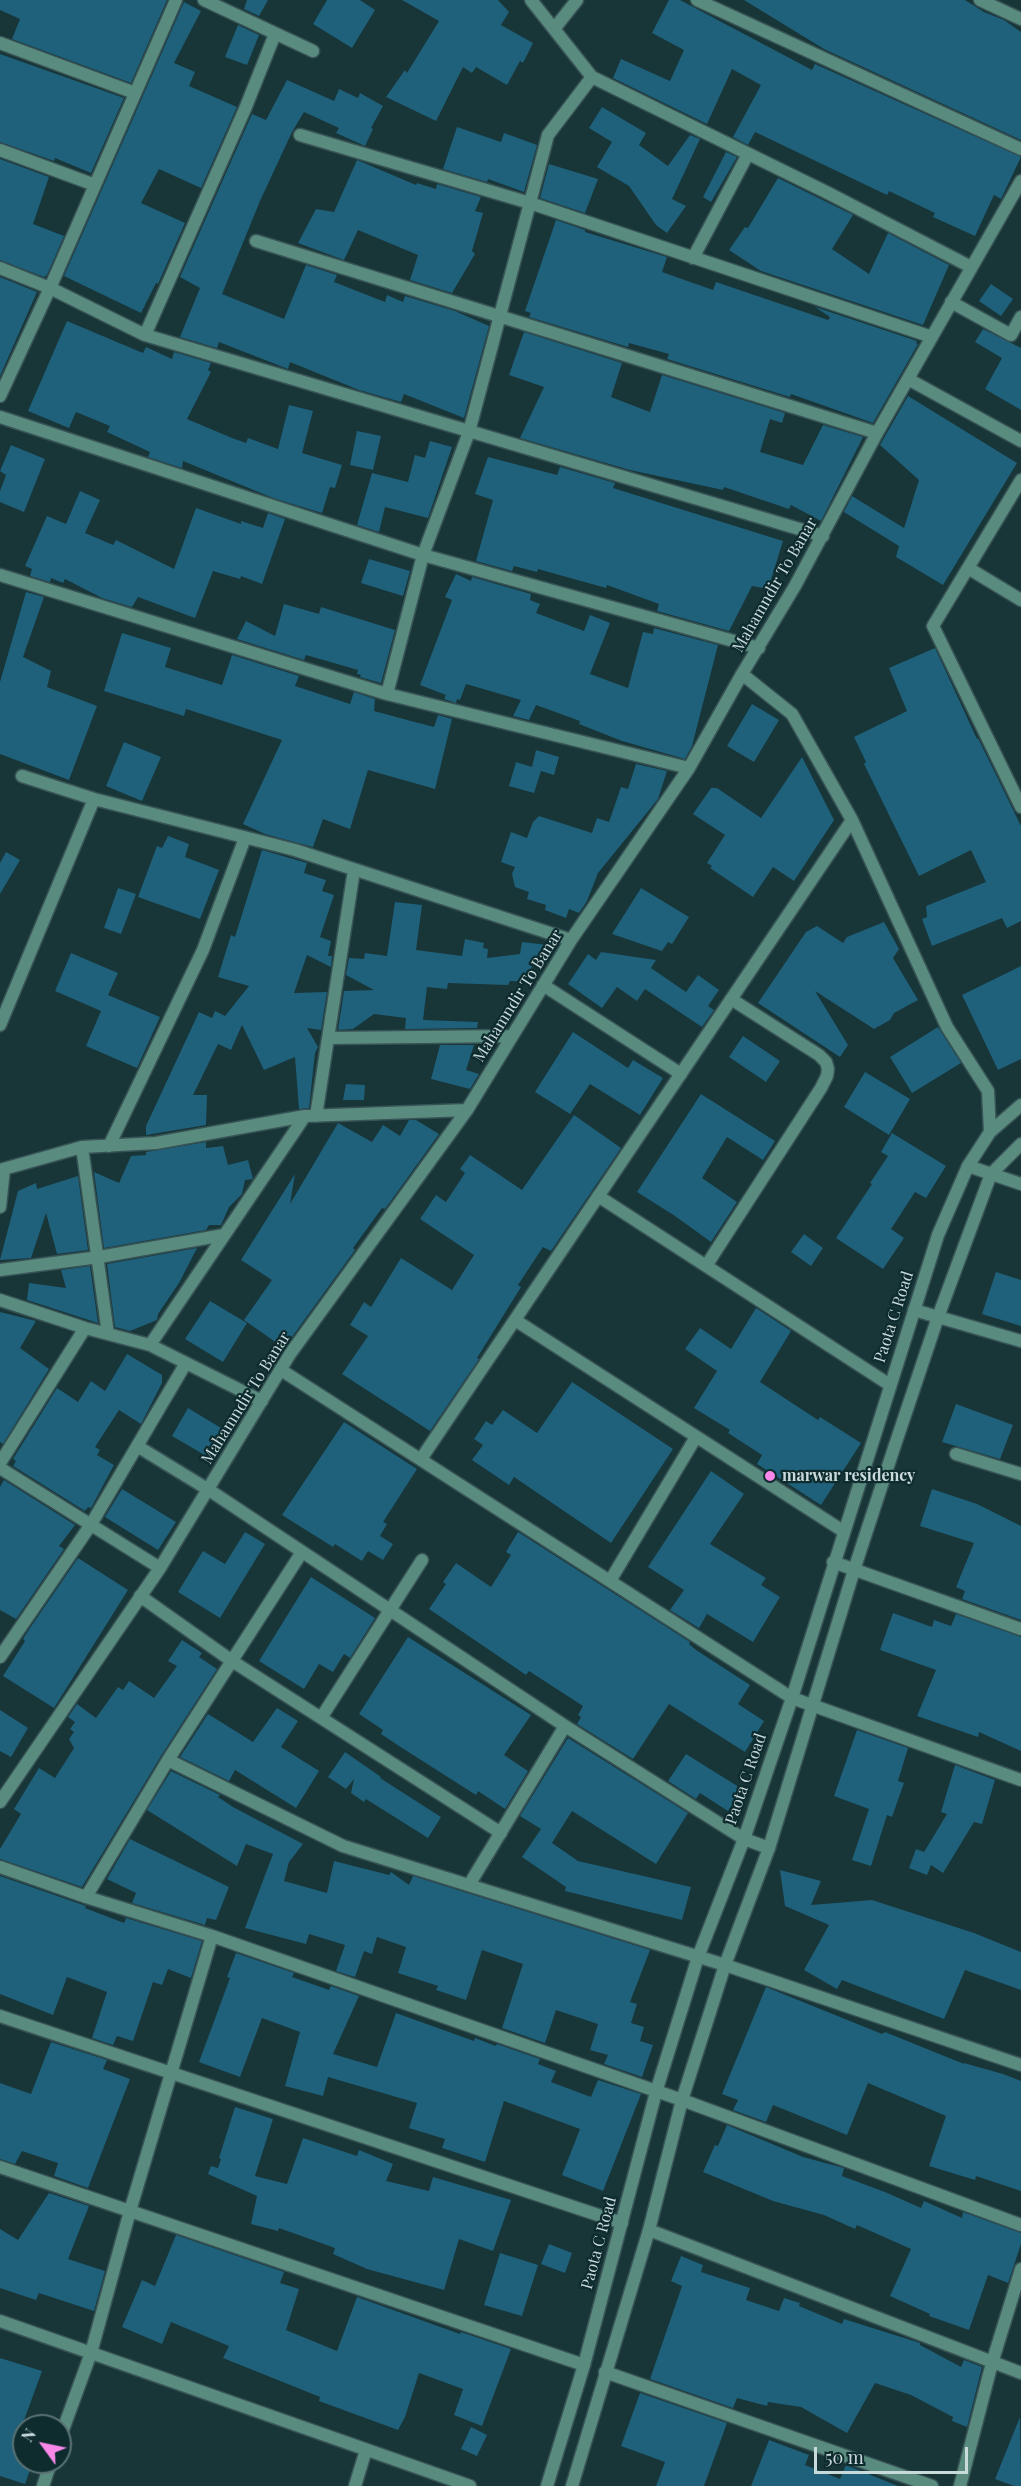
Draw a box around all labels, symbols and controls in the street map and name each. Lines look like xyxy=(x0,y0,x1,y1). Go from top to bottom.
street label: Mahamndir To Banar xyxy=(729,514,821,656)
street label: Mahamndir To Banar xyxy=(469,926,567,1066)
street label: Paota C Road xyxy=(870,1269,918,1365)
street label: Mahamndir To Banar xyxy=(197,1328,295,1468)
place label: marwar residency xyxy=(782,1466,915,1486)
marker: marwar residency xyxy=(763,1469,777,1483)
street label: Paota C Road xyxy=(721,1731,771,1827)
street label: Paota C Road xyxy=(577,2195,621,2291)
north arrow xyxy=(12,2414,72,2474)
text: N xyxy=(16,2424,40,2446)
scale bar xyxy=(817,2435,972,2473)
text: 50 m xyxy=(825,2445,864,2469)

